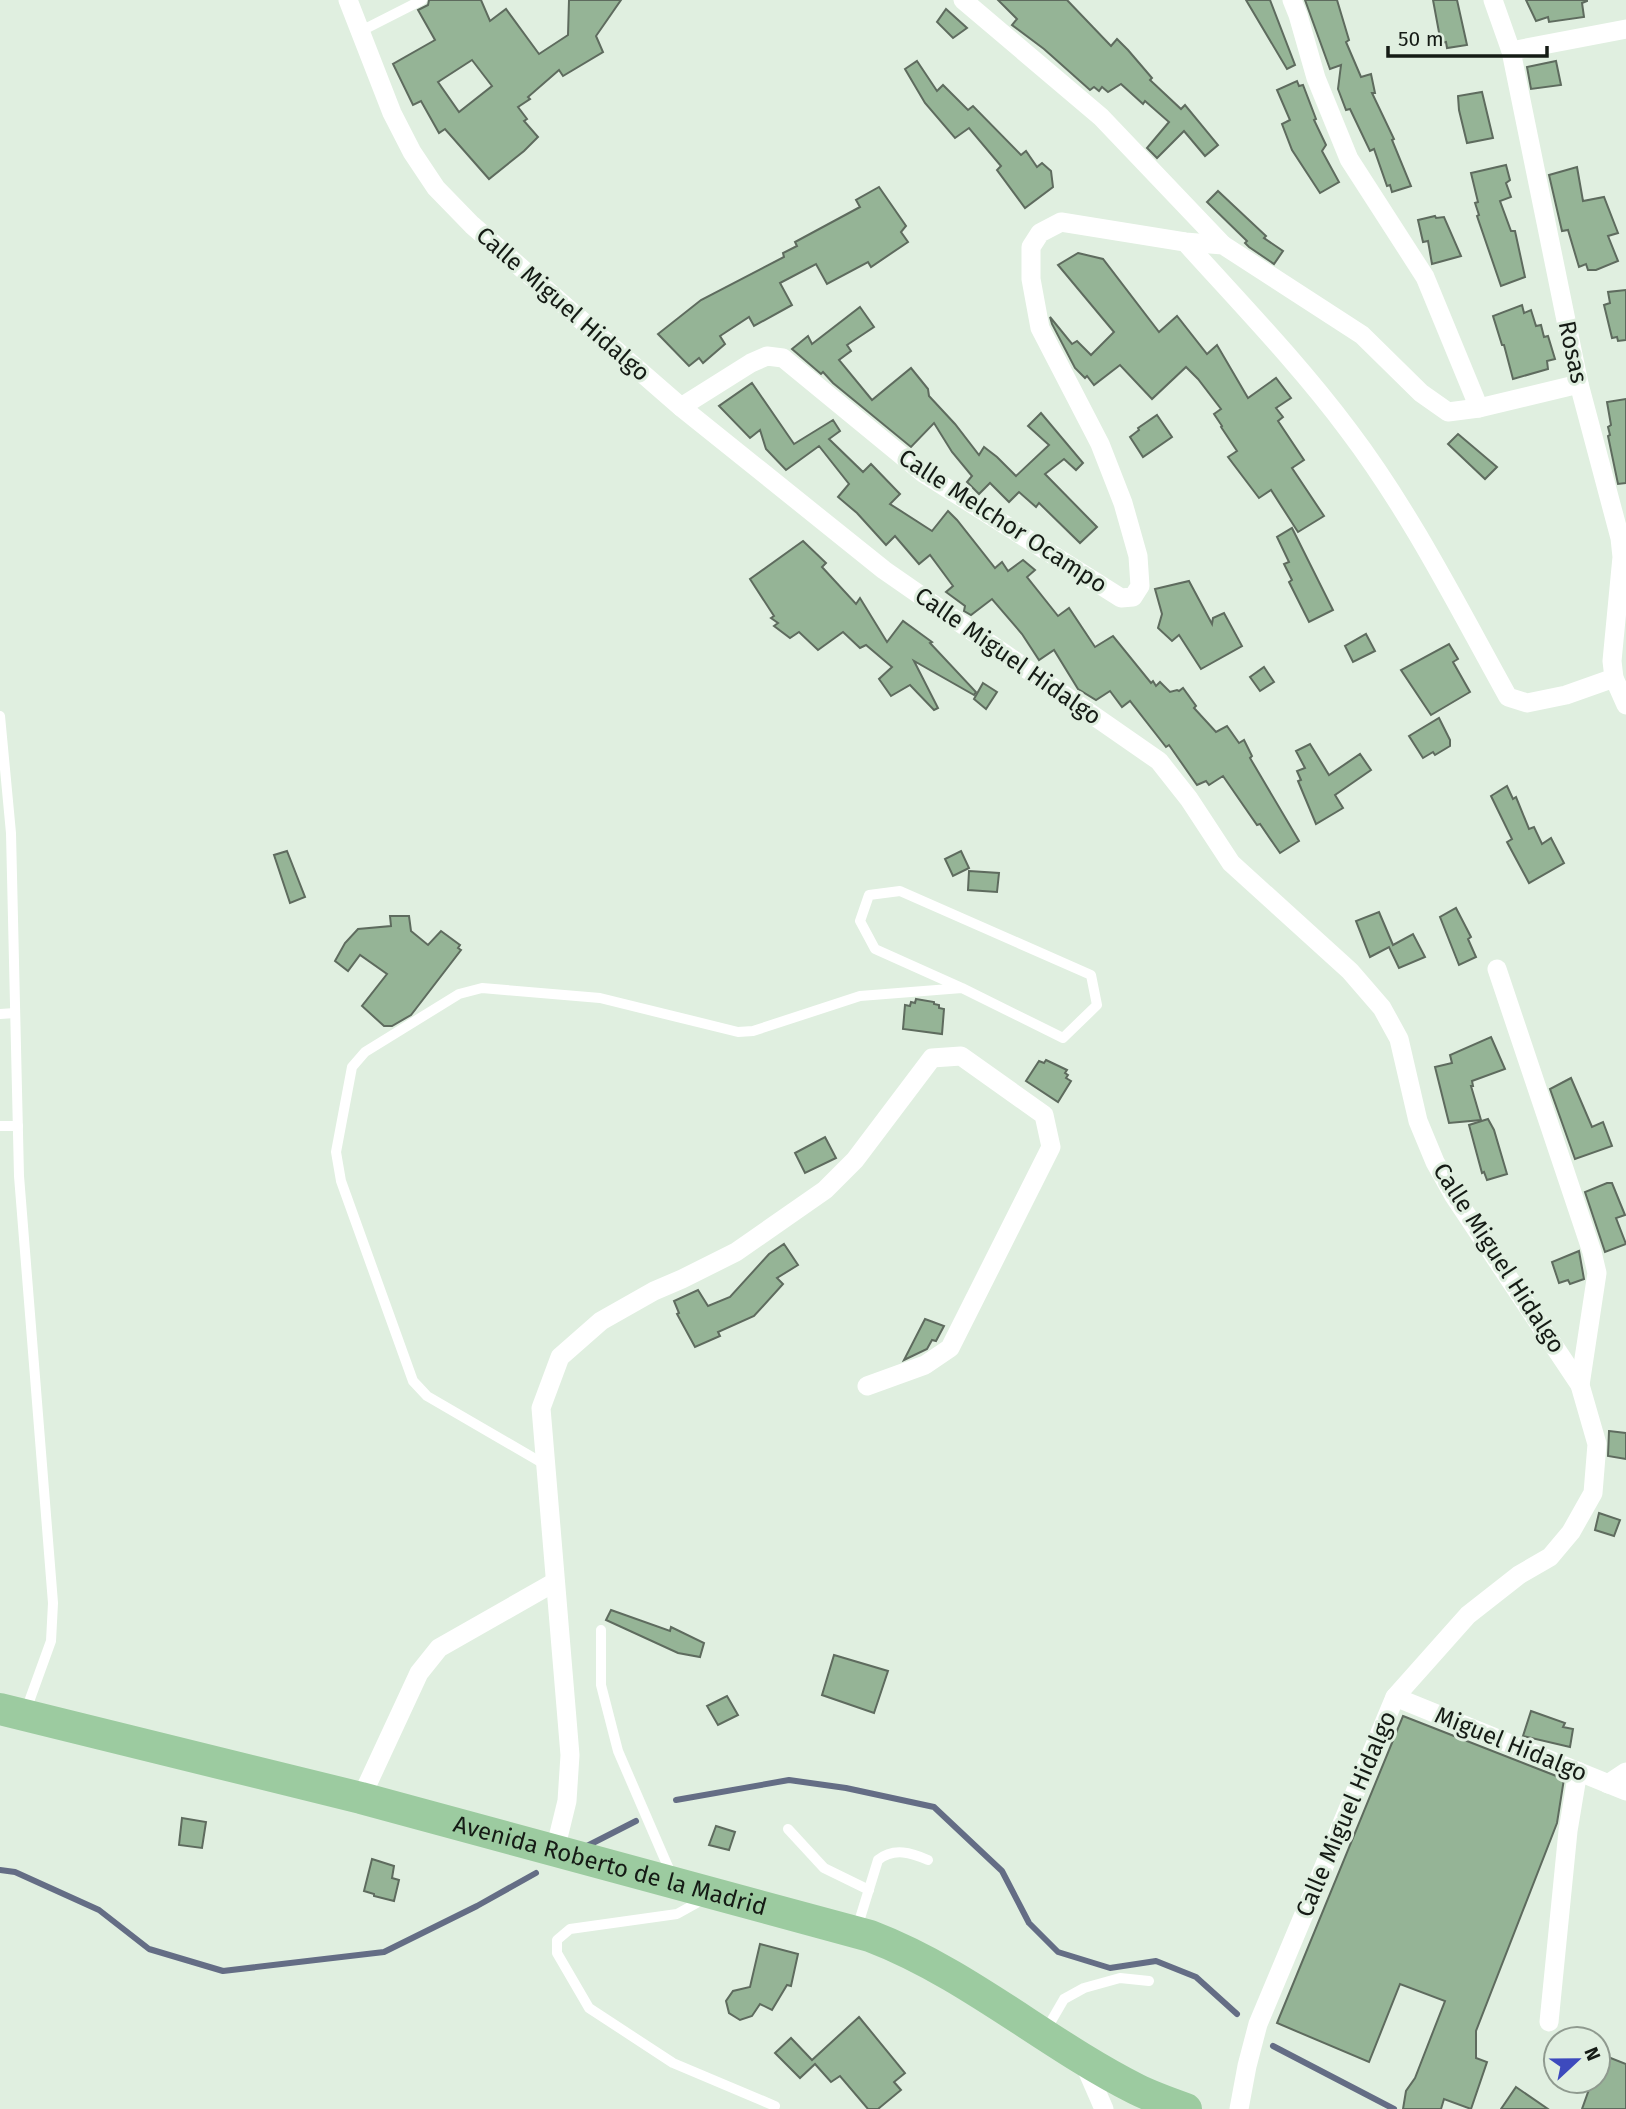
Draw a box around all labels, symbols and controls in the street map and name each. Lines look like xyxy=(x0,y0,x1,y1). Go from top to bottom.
scale bar xyxy=(1388,14,1547,58)
text: 50 m xyxy=(1398,26,1444,52)
street label: Calle Miguel Hidalgo xyxy=(470,221,656,387)
street label: Rosas xyxy=(1553,318,1593,386)
street label: Calle Melchor Ocampo xyxy=(893,443,1113,599)
street label: Calle Miguel Hidalgo xyxy=(909,581,1107,731)
street label: Calle Miguel Hidalgo xyxy=(1427,1158,1571,1358)
street label: Miguel Hidalgo xyxy=(1431,1701,1591,1787)
street label: Calle Miguel Hidalgo xyxy=(1290,1707,1402,1921)
street label: Avenida Roberto de la Madrid xyxy=(450,1810,770,1921)
north arrow xyxy=(1542,2025,1612,2095)
text: N xyxy=(1579,2044,1605,2064)

